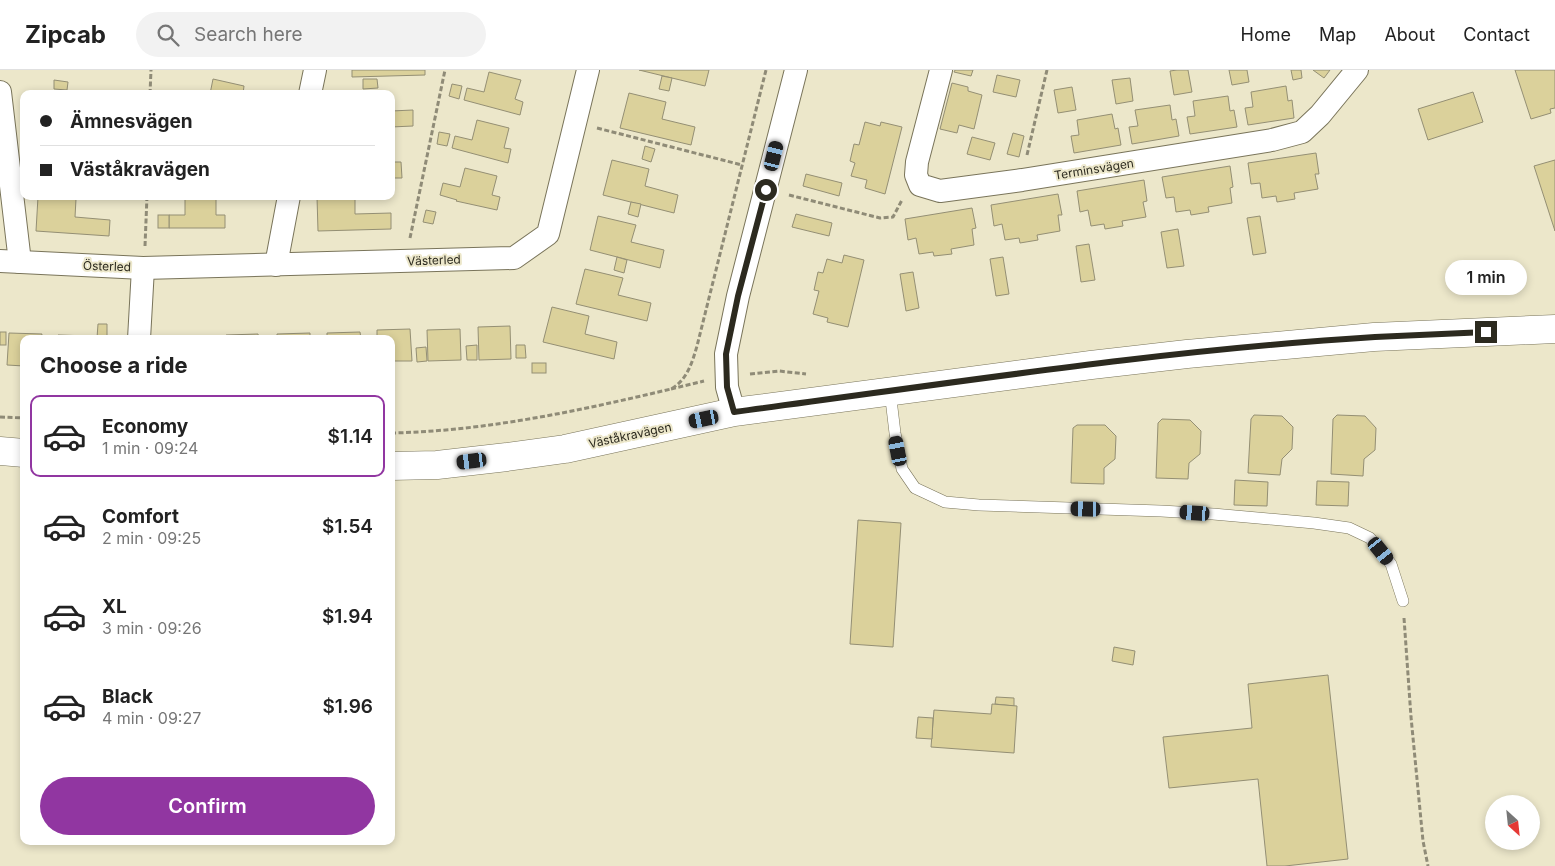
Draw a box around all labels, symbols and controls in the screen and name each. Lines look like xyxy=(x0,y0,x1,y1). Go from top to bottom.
search box xyxy=(136,12,486,57)
text: Zipcab xyxy=(25,20,106,49)
icon: search xyxy=(154,21,182,49)
text: Search here xyxy=(194,23,303,46)
text: Home xyxy=(1241,24,1291,45)
text: Map xyxy=(1319,24,1356,45)
text: About xyxy=(1384,24,1435,45)
text: Contact xyxy=(1463,24,1530,45)
text: Ämnesvägen xyxy=(70,110,193,133)
car xyxy=(763,140,784,172)
street label: Terminsvägen xyxy=(1053,155,1135,183)
text: Väståkravägen xyxy=(70,158,210,181)
route start xyxy=(755,179,777,201)
street label: Västerled xyxy=(407,252,461,268)
street label: Österled xyxy=(83,258,131,274)
callout: 1 min xyxy=(1445,260,1527,294)
text: 1 min xyxy=(1466,267,1506,287)
route end xyxy=(1475,321,1497,343)
text: Choose a ride xyxy=(40,352,188,378)
car xyxy=(687,409,720,429)
icon: car xyxy=(42,414,87,459)
text: Economy xyxy=(102,415,188,438)
street label: Väståkravägen xyxy=(587,419,673,451)
text: $1.14 xyxy=(328,425,373,448)
car xyxy=(887,435,908,467)
text: 1 min · 09:24 xyxy=(102,438,198,458)
car xyxy=(456,452,487,470)
car xyxy=(1070,501,1101,517)
icon: car xyxy=(42,504,87,549)
car xyxy=(1179,504,1210,522)
text: Comfort xyxy=(102,505,179,528)
text: $1.54 xyxy=(322,515,373,538)
text: 2 min · 09:25 xyxy=(102,528,201,548)
car xyxy=(1365,535,1396,567)
icon: car xyxy=(42,594,87,639)
text: XL xyxy=(102,595,127,618)
text: $1.94 xyxy=(322,605,373,628)
text: 3 min · 09:26 xyxy=(102,618,202,638)
icon: car xyxy=(42,684,87,729)
text: Black xyxy=(102,685,153,708)
text: $1.96 xyxy=(322,695,373,718)
text: 4 min · 09:27 xyxy=(102,708,201,728)
button: Confirm xyxy=(40,777,375,835)
north arrow xyxy=(1485,795,1540,850)
map controls xyxy=(1485,795,1540,850)

